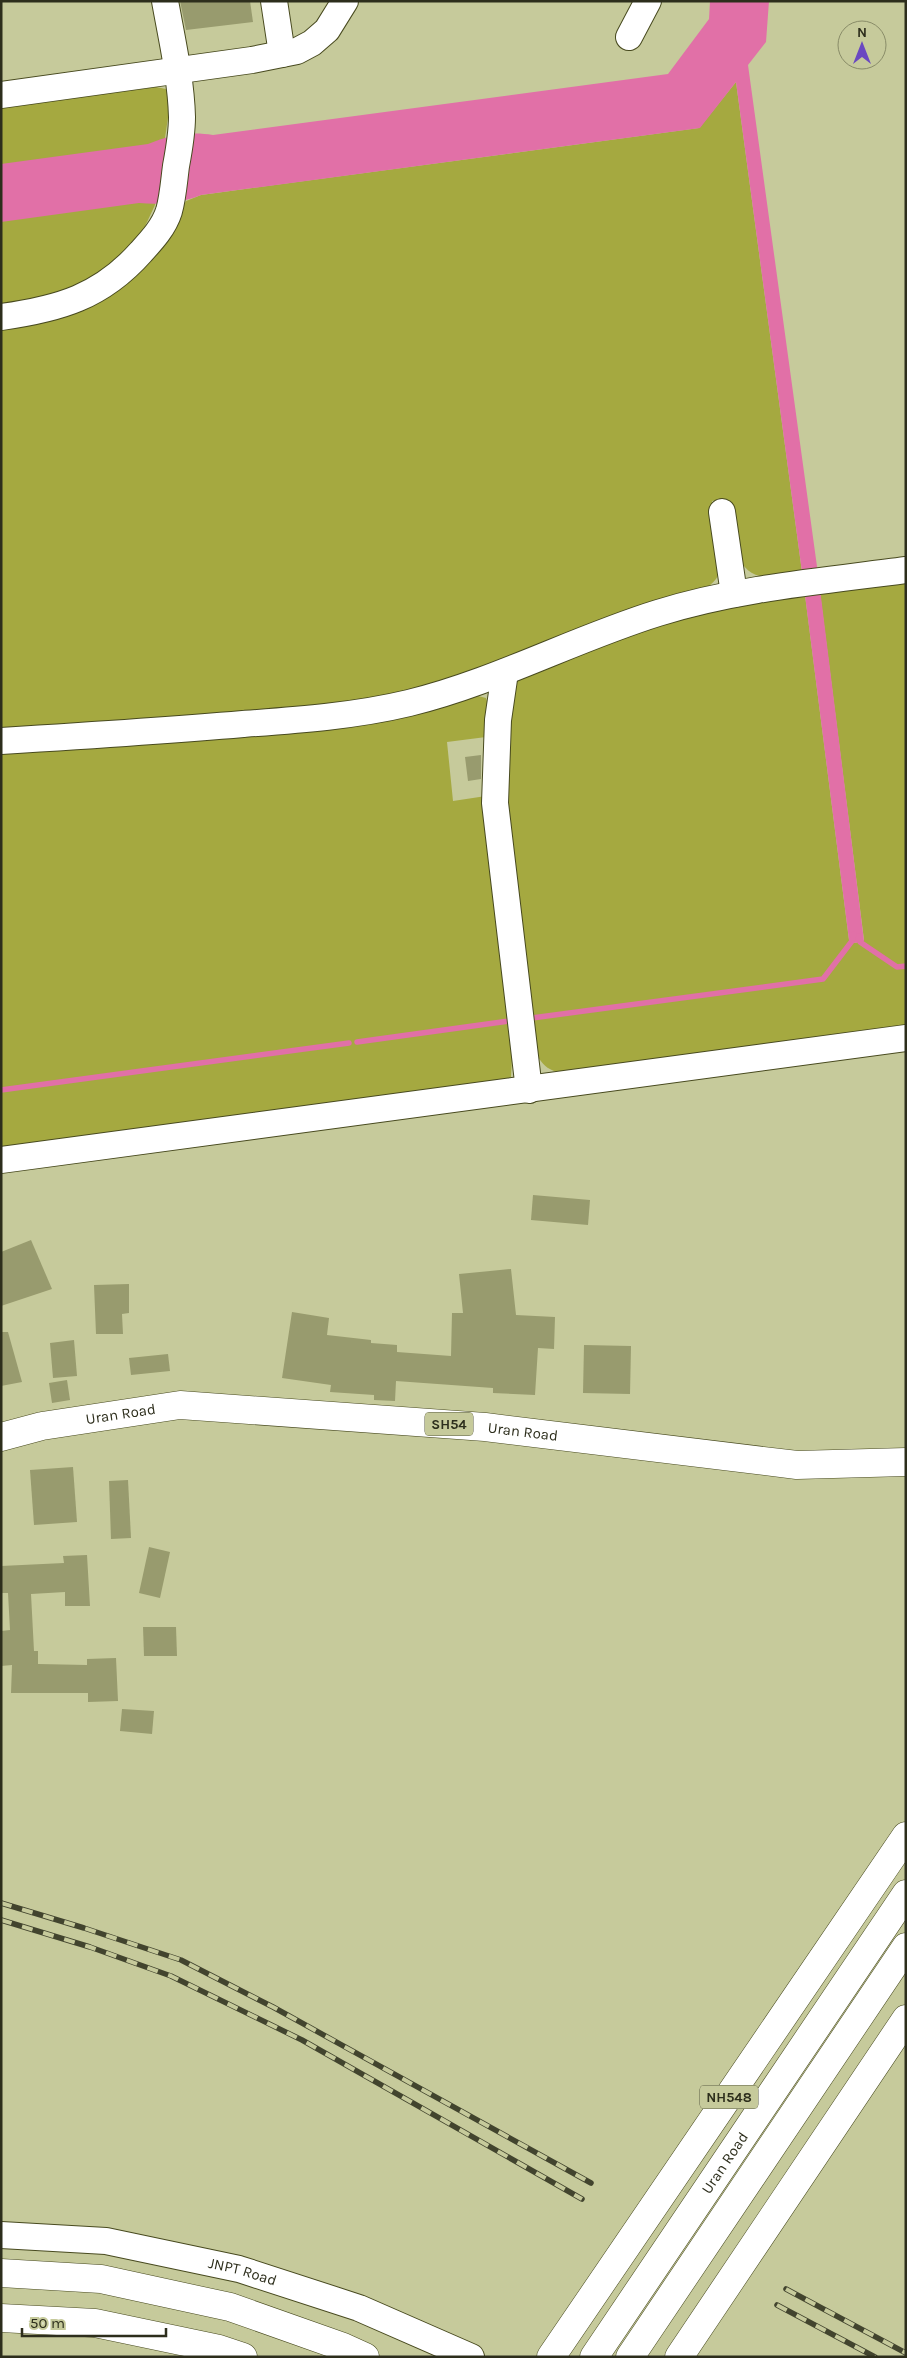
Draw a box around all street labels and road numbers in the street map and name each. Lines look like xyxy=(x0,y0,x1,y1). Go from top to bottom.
street label: Uran Road xyxy=(84,1400,157,1428)
road number: SH54 xyxy=(425,1412,473,1436)
street label: Uran Road xyxy=(487,1418,559,1445)
road number: NH548 xyxy=(700,2086,758,2108)
street label: Uran Road xyxy=(698,2129,752,2197)
street label: JNPT Road xyxy=(207,2254,279,2290)

